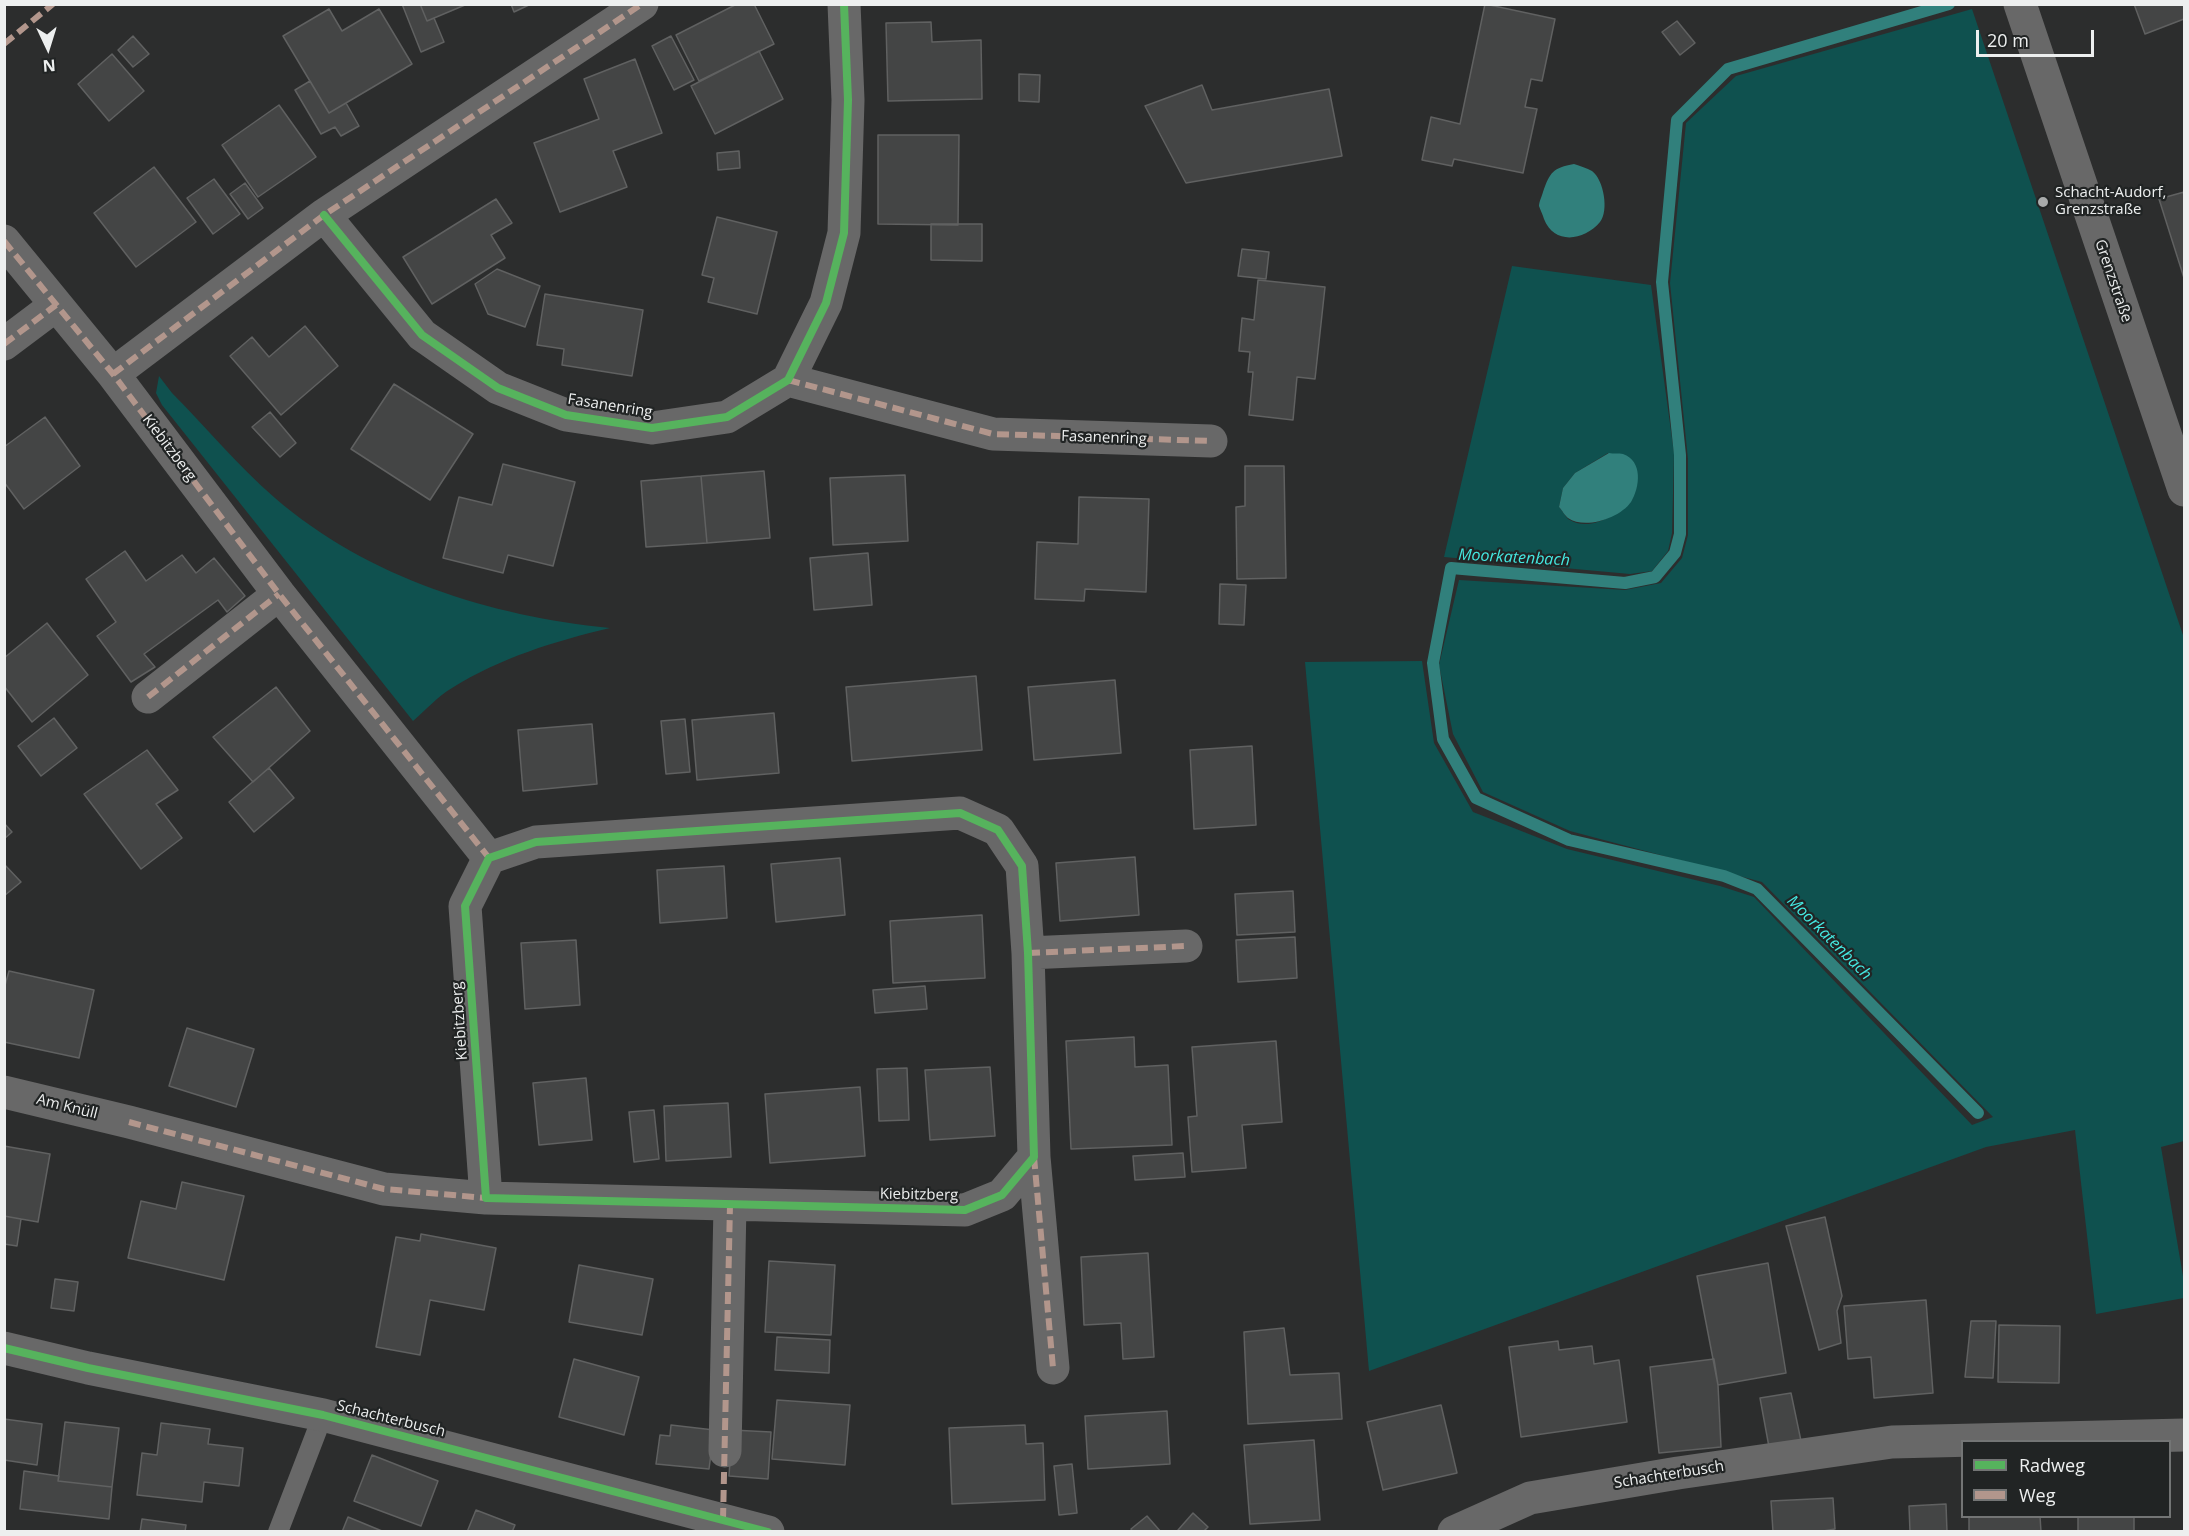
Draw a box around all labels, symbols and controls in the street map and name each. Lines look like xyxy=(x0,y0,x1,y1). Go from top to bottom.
north arrow xyxy=(18,18,78,78)
scale bar xyxy=(1979,18,2098,56)
text: 20 m xyxy=(1987,28,2029,52)
text: N xyxy=(42,55,57,77)
place label: Schacht-Audorf, Grenzstraße xyxy=(2055,184,2166,219)
marker: Schacht-Audorf, Grenzstraße xyxy=(2036,195,2050,209)
street label: Grenzstraße xyxy=(2090,237,2136,325)
street label: Fasanenring xyxy=(566,390,654,422)
street label: Kiebitzberg xyxy=(138,411,200,485)
street label: Fasanenring xyxy=(1061,428,1147,448)
water label: Moorkatenbach xyxy=(1458,545,1570,571)
water label: Moorkatenbach xyxy=(1783,892,1875,984)
street label: Kiebitzberg xyxy=(448,981,472,1061)
street label: Am Knüll xyxy=(35,1091,99,1123)
street label: Kiebitzberg xyxy=(880,1185,958,1205)
street label: Schachterbusch xyxy=(335,1397,447,1441)
legend xyxy=(1961,1440,2171,1518)
text: Radweg xyxy=(2019,1453,2085,1477)
street label: Schachterbusch xyxy=(1613,1457,1725,1493)
text: Weg xyxy=(2019,1483,2056,1507)

